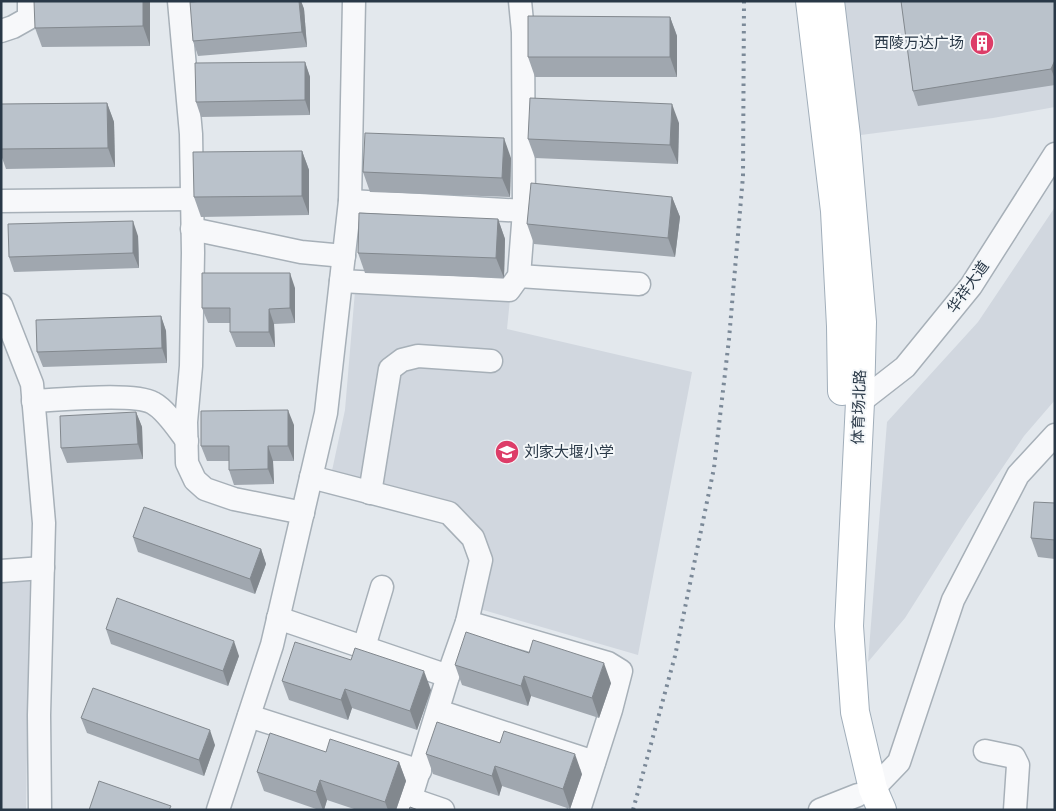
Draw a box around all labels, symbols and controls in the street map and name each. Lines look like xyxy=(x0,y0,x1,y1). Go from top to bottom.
building icon: 西陵万达广场 xyxy=(969,30,995,56)
place label: 西陵万达广场 xyxy=(874,34,964,51)
street label: 华祥大道 xyxy=(943,257,992,316)
street label: 体育场北路 xyxy=(849,369,868,445)
school or university icon: 刘家大堰小学 xyxy=(494,439,520,465)
place label: 刘家大堰小学 xyxy=(524,443,614,460)

